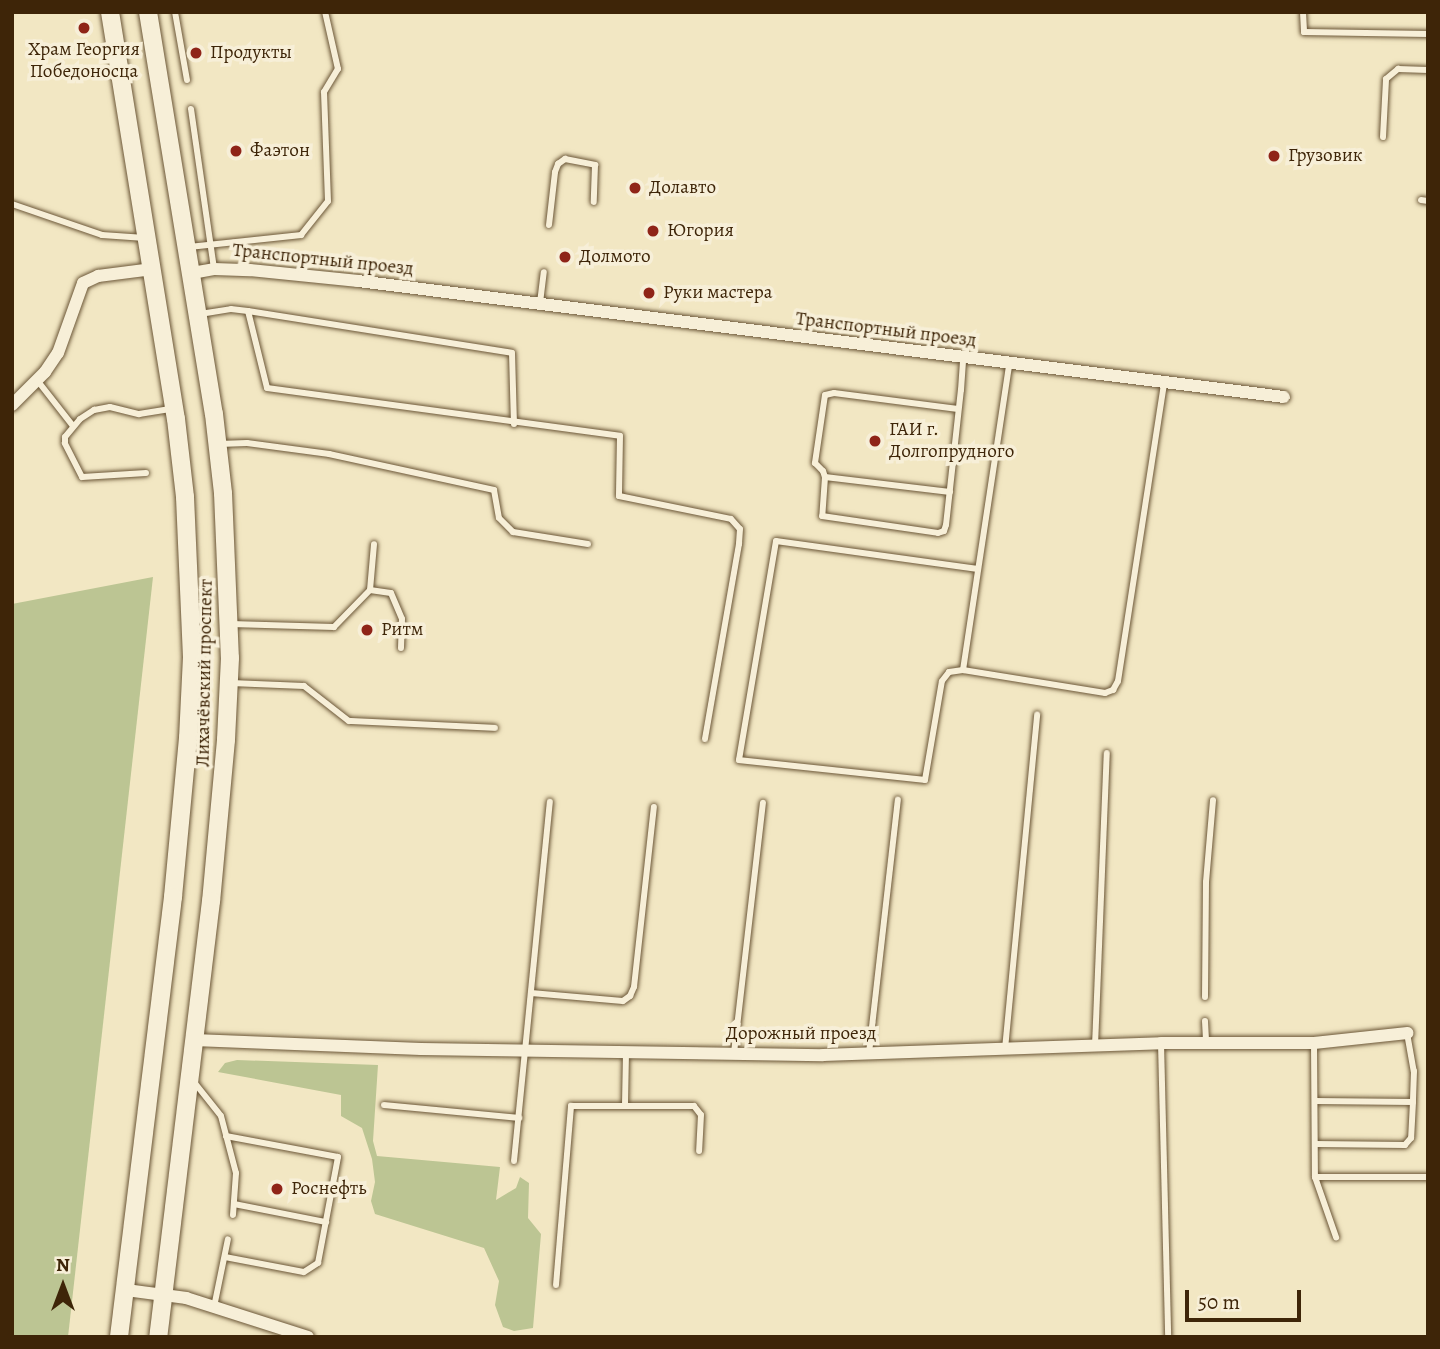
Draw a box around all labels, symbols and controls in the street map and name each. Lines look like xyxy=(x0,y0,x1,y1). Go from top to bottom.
marker: Храм Георгия Победоносца xyxy=(76,20,92,36)
place label: Храм Георгия Победоносца xyxy=(28,39,140,83)
place label: Продукты xyxy=(210,42,292,64)
marker: Продукты xyxy=(188,45,204,61)
place label: Фаэтон xyxy=(250,140,310,162)
marker: Фаэтон xyxy=(228,143,244,159)
place label: Грузовик xyxy=(1288,145,1363,167)
marker: Грузовик xyxy=(1266,148,1282,164)
place label: Долавто xyxy=(649,177,716,199)
marker: Долавто xyxy=(627,180,643,196)
place label: Югория xyxy=(667,220,734,242)
marker: Югория xyxy=(645,223,661,239)
street label: Транспортный проезд xyxy=(231,239,415,281)
place label: Долмото xyxy=(579,246,651,268)
marker: Долмото xyxy=(557,249,573,265)
place label: Руки мастера xyxy=(663,282,773,304)
marker: Руки мастера xyxy=(641,285,657,301)
street label: Транспортный проезд xyxy=(794,308,978,352)
place label: ГАИ г. Долгопрудного xyxy=(889,419,1014,463)
marker: ГАИ г. Долгопрудного xyxy=(867,433,883,449)
street label: Лихачёвский проспект xyxy=(192,579,218,767)
place label: Ритм xyxy=(381,619,424,641)
marker: Ритм xyxy=(359,622,375,638)
street label: Дорожный проезд xyxy=(726,1023,876,1045)
place label: Роснефть xyxy=(291,1178,366,1200)
marker: Роснефть xyxy=(269,1181,285,1197)
north arrow xyxy=(28,1251,98,1321)
text: N xyxy=(56,1252,70,1278)
scale bar xyxy=(1188,1276,1304,1320)
text: 50 m xyxy=(1198,1288,1240,1316)

